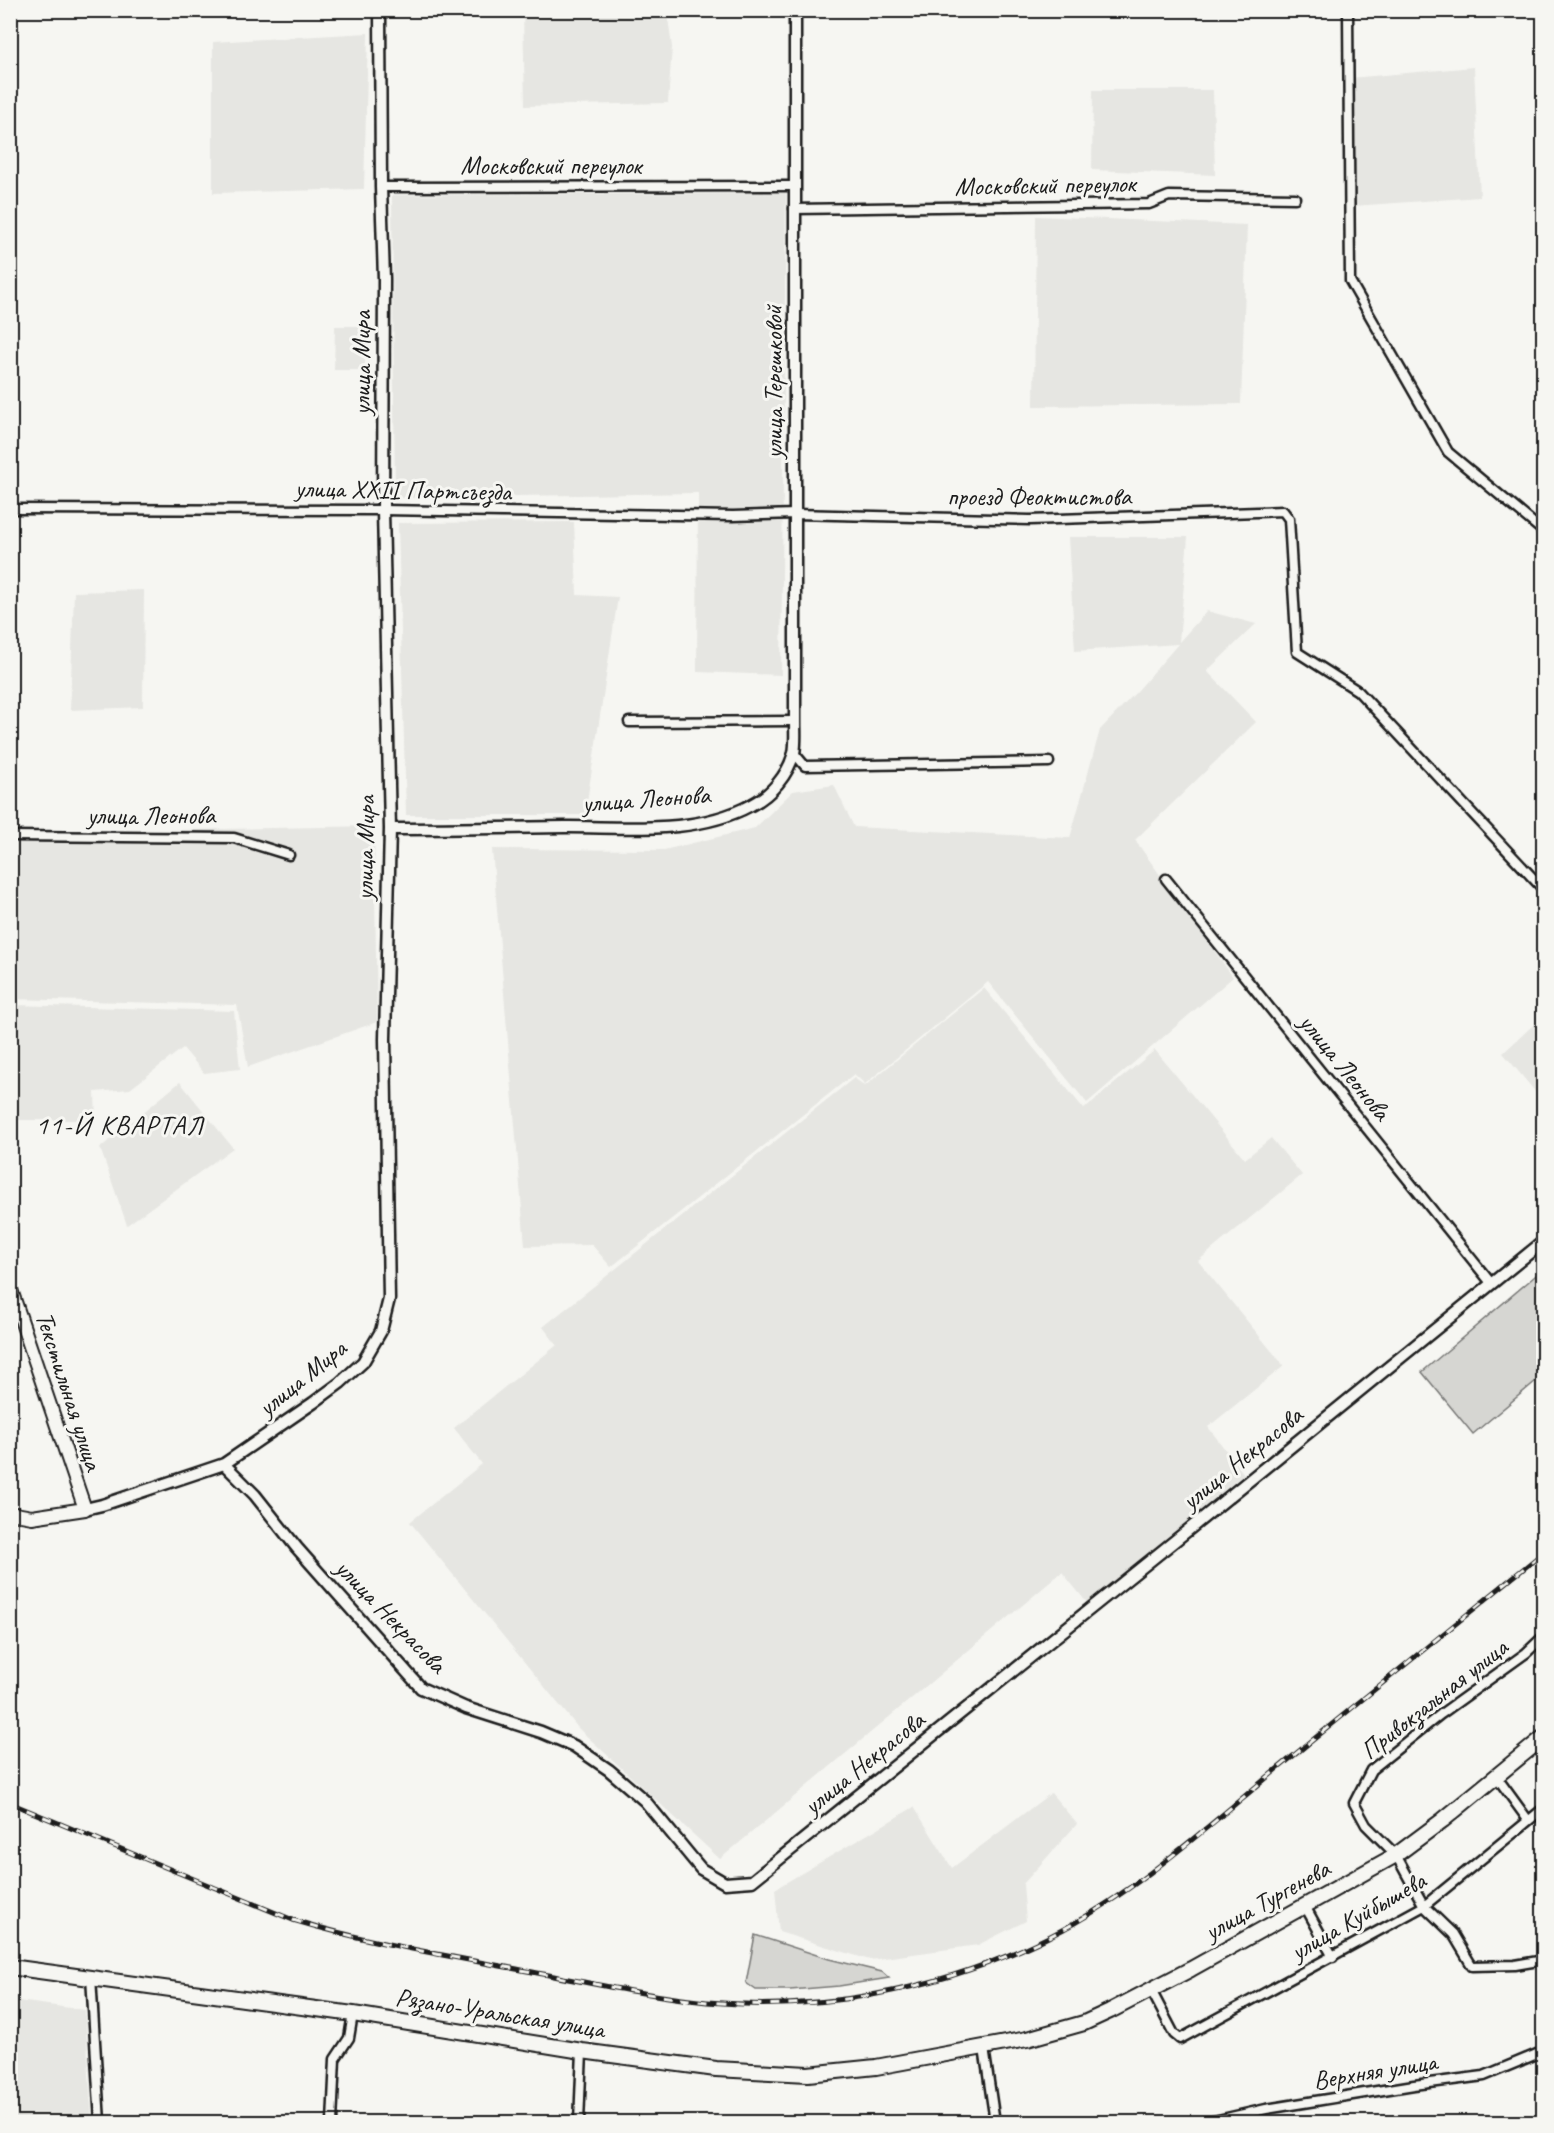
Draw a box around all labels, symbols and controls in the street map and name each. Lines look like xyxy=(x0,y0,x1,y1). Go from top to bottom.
street label: Московский переулок xyxy=(461,149,644,182)
street label: Московский переулок xyxy=(954,167,1138,203)
street label: улица Терешковой xyxy=(757,303,790,461)
street label: улица Мира xyxy=(345,309,378,417)
street label: улица XXII Партсъезда xyxy=(293,472,513,509)
street label: проезд Феоктистова xyxy=(947,480,1133,513)
street label: улица Леонова xyxy=(579,778,713,820)
street label: улица Мира xyxy=(348,794,382,903)
street label: улица Леонова xyxy=(85,799,217,832)
street label: улица Леонова xyxy=(1291,1005,1399,1128)
district label: 11-Й КВАРТАЛ xyxy=(36,1108,206,1142)
street label: Текстильная улица xyxy=(28,1307,111,1476)
street label: улица Мира xyxy=(249,1331,354,1425)
street label: улица Некрасова xyxy=(1173,1398,1311,1518)
street label: улица Некрасова xyxy=(327,1550,455,1681)
street label: Привокзальная улица xyxy=(1354,1630,1516,1768)
street label: улица Некрасова xyxy=(795,1703,933,1823)
street label: улица Тургенева xyxy=(1197,1851,1337,1949)
street label: улица Куйбышева xyxy=(1283,1863,1433,1969)
street label: Рязано-Уральская улица xyxy=(393,1980,609,2047)
street label: Верхняя улица xyxy=(1311,2045,1441,2097)

